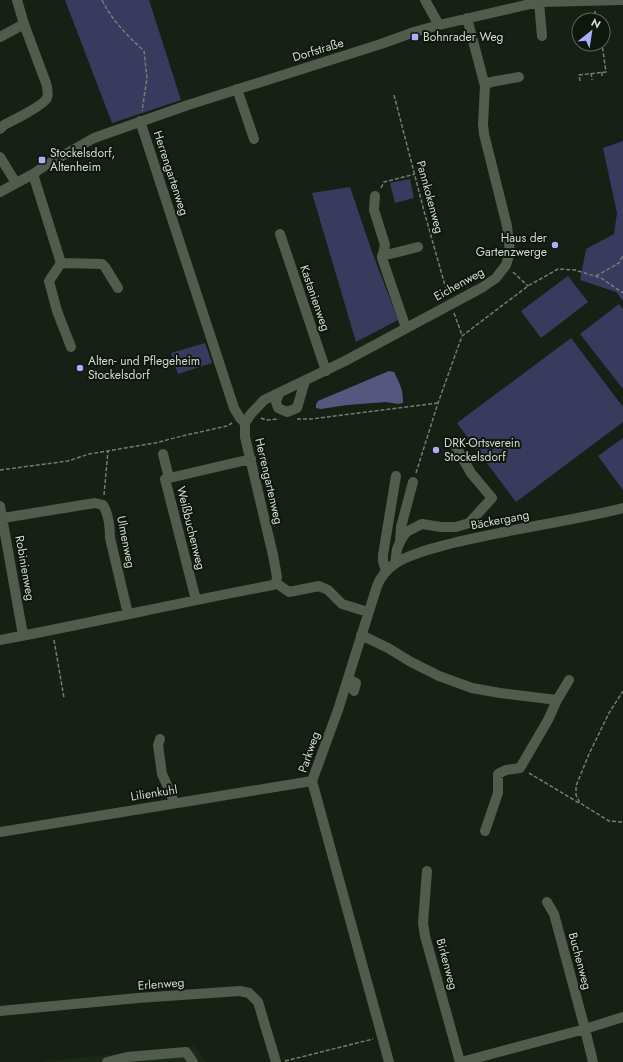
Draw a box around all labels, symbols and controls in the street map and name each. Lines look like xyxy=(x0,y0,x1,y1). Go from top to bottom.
north arrow xyxy=(571,12,611,52)
text: N xyxy=(588,14,604,32)
place label: Bohnrader Weg xyxy=(423,28,503,46)
marker: Bohnrader Weg xyxy=(410,32,420,42)
street label: Dorfstraße xyxy=(290,34,346,66)
street label: Herrengartenweg xyxy=(149,128,193,218)
place label: Stockelsdorf, Altenheim xyxy=(50,144,115,176)
marker: Stockelsdorf, Altenheim xyxy=(37,155,47,165)
street label: Pannkokenweg xyxy=(412,159,448,235)
place label: Haus der Gartenzwerge xyxy=(476,229,548,261)
marker: Haus der Gartenzwerge xyxy=(550,240,560,250)
street label: Kastanienweg xyxy=(295,263,335,333)
street label: Eichenweg xyxy=(431,263,487,305)
place label: Alten- und Pflegeheim Stockelsdorf xyxy=(88,352,200,384)
marker: Alten- und Pflegeheim Stockelsdorf xyxy=(75,363,85,373)
place label: DRK-Ortsverein Stockelsdorf xyxy=(444,434,520,466)
street label: Herrengartenweg xyxy=(250,436,288,526)
marker: DRK-Ortsverein Stockelsdorf xyxy=(431,445,441,455)
street label: Weißbuchenweg xyxy=(172,484,210,572)
street label: Bäckergang xyxy=(469,506,531,534)
street label: Ulmenweg xyxy=(112,514,140,570)
street label: Robinienweg xyxy=(10,534,40,602)
street label: Parkweg xyxy=(294,729,324,775)
street label: Lilienkuhl xyxy=(129,780,179,806)
street label: Buchenweg xyxy=(564,930,596,992)
street label: Birkenweg xyxy=(432,936,462,992)
street label: Erlenweg xyxy=(137,973,185,995)

